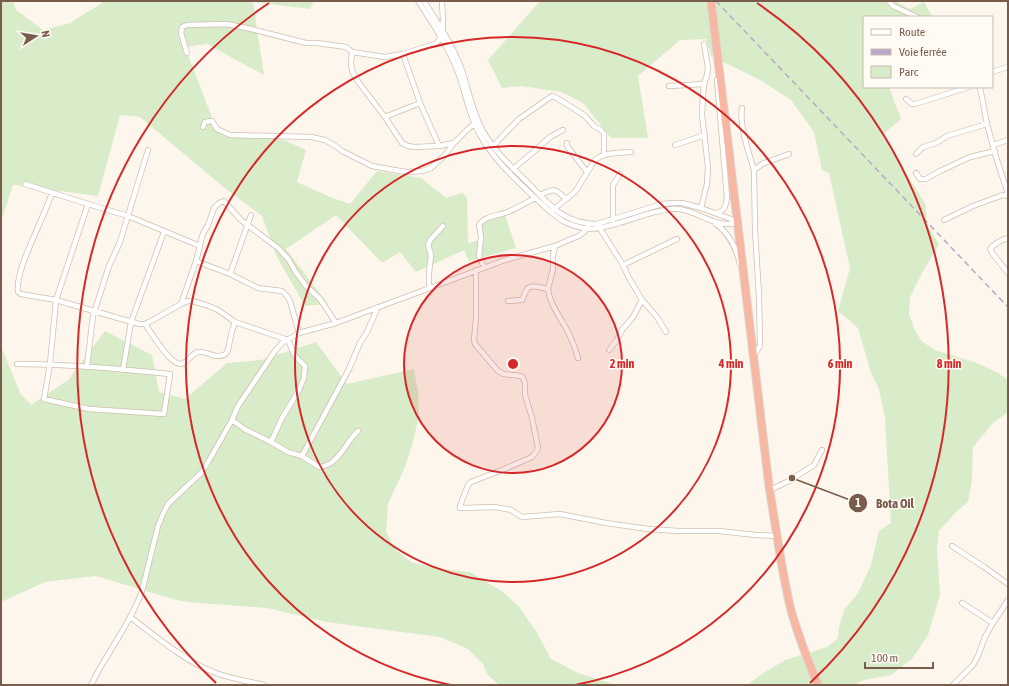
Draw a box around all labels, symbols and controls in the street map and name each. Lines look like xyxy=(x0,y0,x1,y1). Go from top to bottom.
north arrow xyxy=(16,16,56,56)
legend xyxy=(863,16,993,88)
text: Route xyxy=(899,25,925,39)
text: N xyxy=(39,29,52,38)
text: Voie ferrée xyxy=(899,45,947,59)
text: Parc xyxy=(899,65,919,79)
centre of rings xyxy=(506,357,520,371)
text: 2 min xyxy=(610,357,634,371)
text: 4 min xyxy=(718,357,743,371)
text: 6 min xyxy=(828,357,852,371)
text: 8 min xyxy=(937,357,961,371)
callout: Bota Oil xyxy=(848,491,922,516)
text: 1 xyxy=(855,496,861,510)
text: Bota Oil xyxy=(876,496,914,511)
scale bar xyxy=(865,644,933,670)
text: 100 m xyxy=(871,651,898,665)

